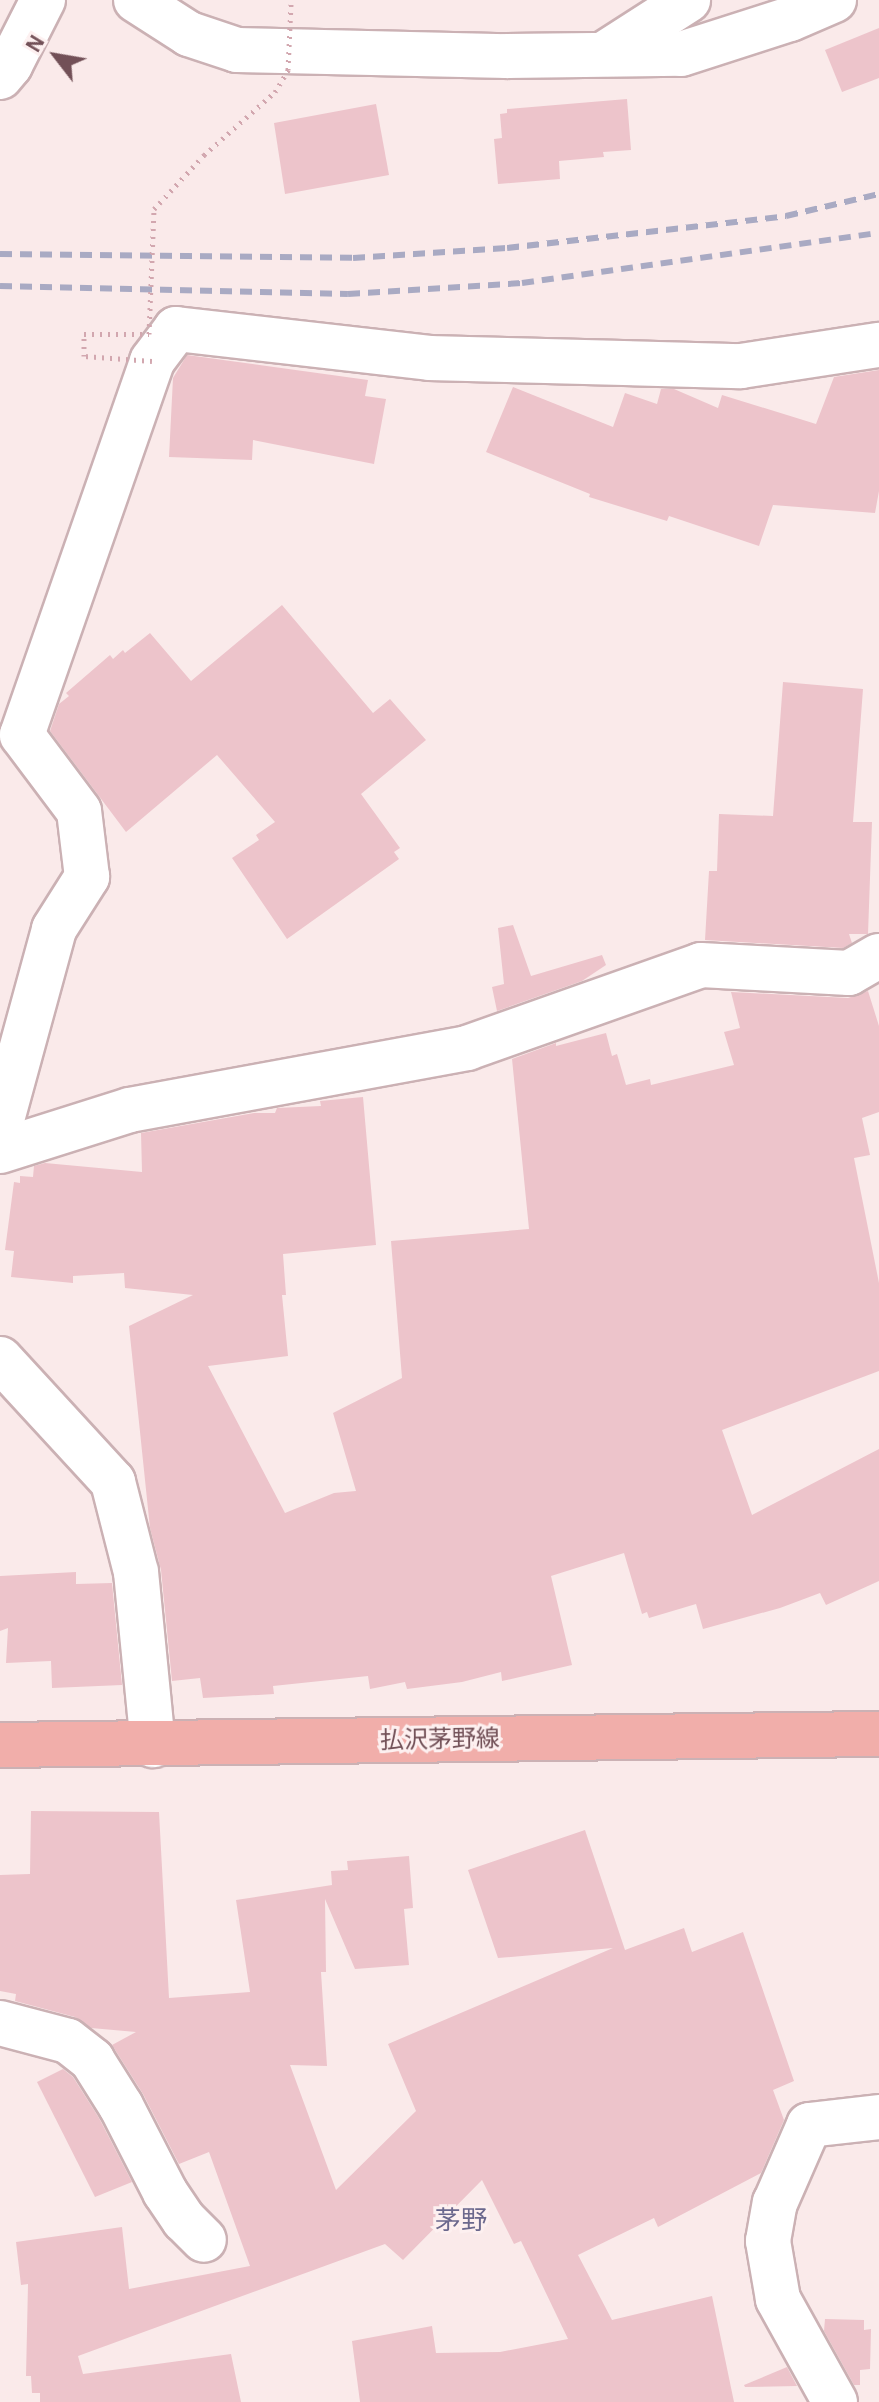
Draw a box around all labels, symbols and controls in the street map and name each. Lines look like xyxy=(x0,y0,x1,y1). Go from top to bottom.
north arrow xyxy=(16,16,96,96)
text: N xyxy=(22,31,49,56)
street label: 払沢茅野線 xyxy=(380,1726,500,1756)
district label: 茅野 xyxy=(435,2206,487,2238)

